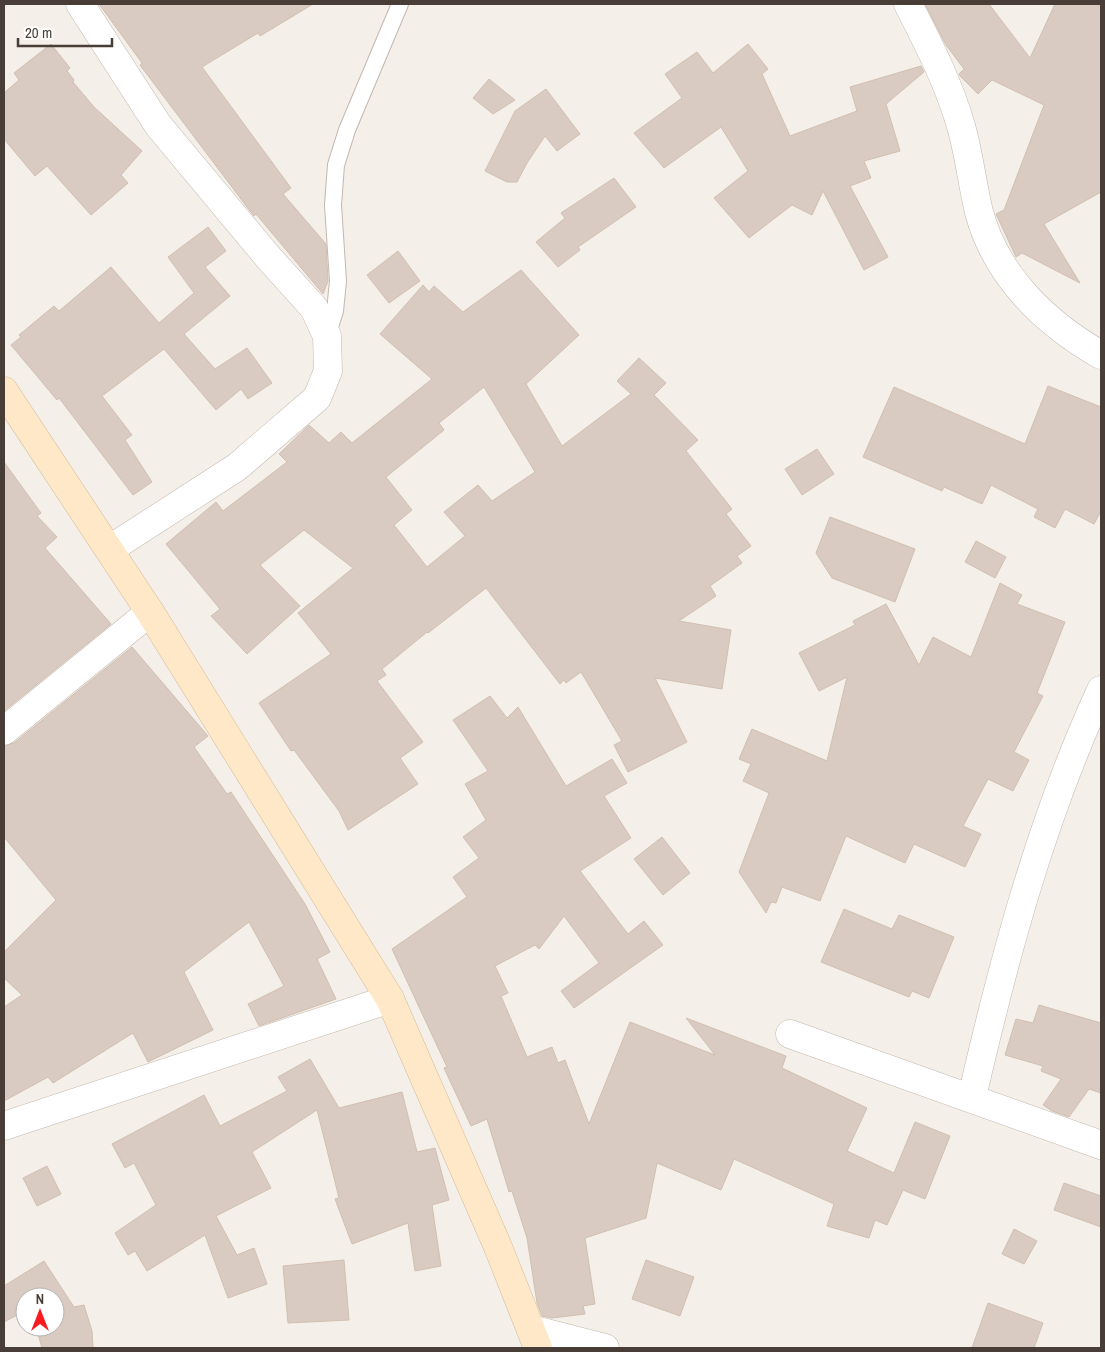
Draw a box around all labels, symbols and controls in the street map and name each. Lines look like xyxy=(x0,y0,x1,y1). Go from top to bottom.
scale bar xyxy=(18,15,111,47)
text: 20 m xyxy=(25,22,52,43)
north arrow xyxy=(15,1287,65,1337)
text: N xyxy=(36,1290,44,1308)

